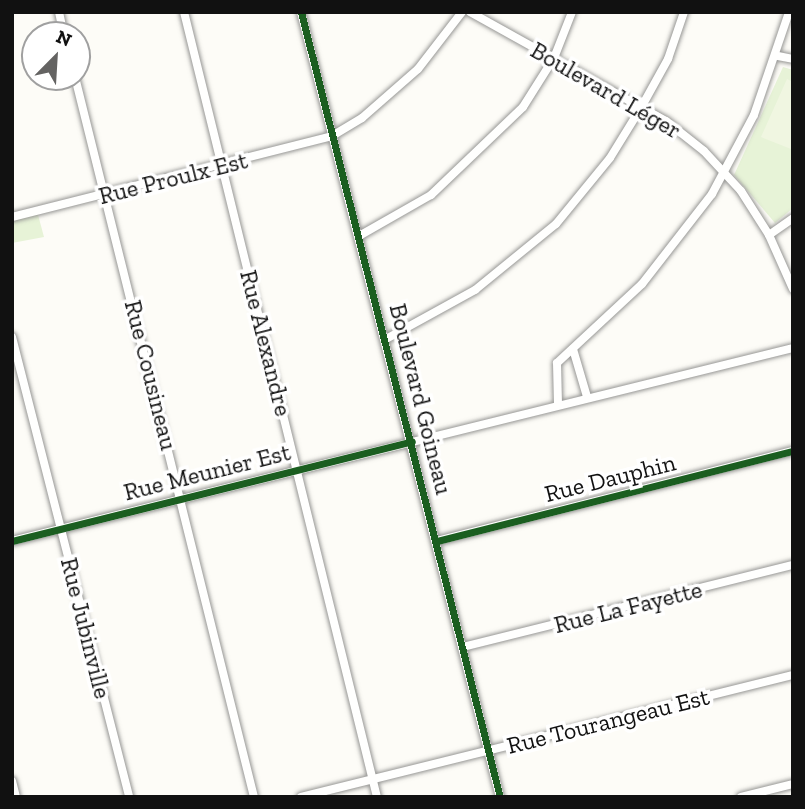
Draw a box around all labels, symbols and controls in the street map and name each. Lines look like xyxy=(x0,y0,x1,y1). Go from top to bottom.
north arrow xyxy=(21,21,91,91)
text: N xyxy=(53,25,75,52)
street label: Boulevard Léger xyxy=(526,35,686,145)
street label: Rue Proulx Est xyxy=(96,146,250,210)
street label: Rue Alexandre xyxy=(234,267,298,419)
street label: Rue Cousineau xyxy=(118,297,184,453)
street label: Boulevard Goineau xyxy=(383,301,459,497)
street label: Rue Meunier Est xyxy=(120,437,294,507)
street label: Rue Dauphin xyxy=(542,448,678,508)
street label: Rue Jubinville xyxy=(55,554,117,702)
street label: Rue La Fayette xyxy=(551,575,705,639)
street label: Rue Tourangeau Est xyxy=(504,682,712,760)

